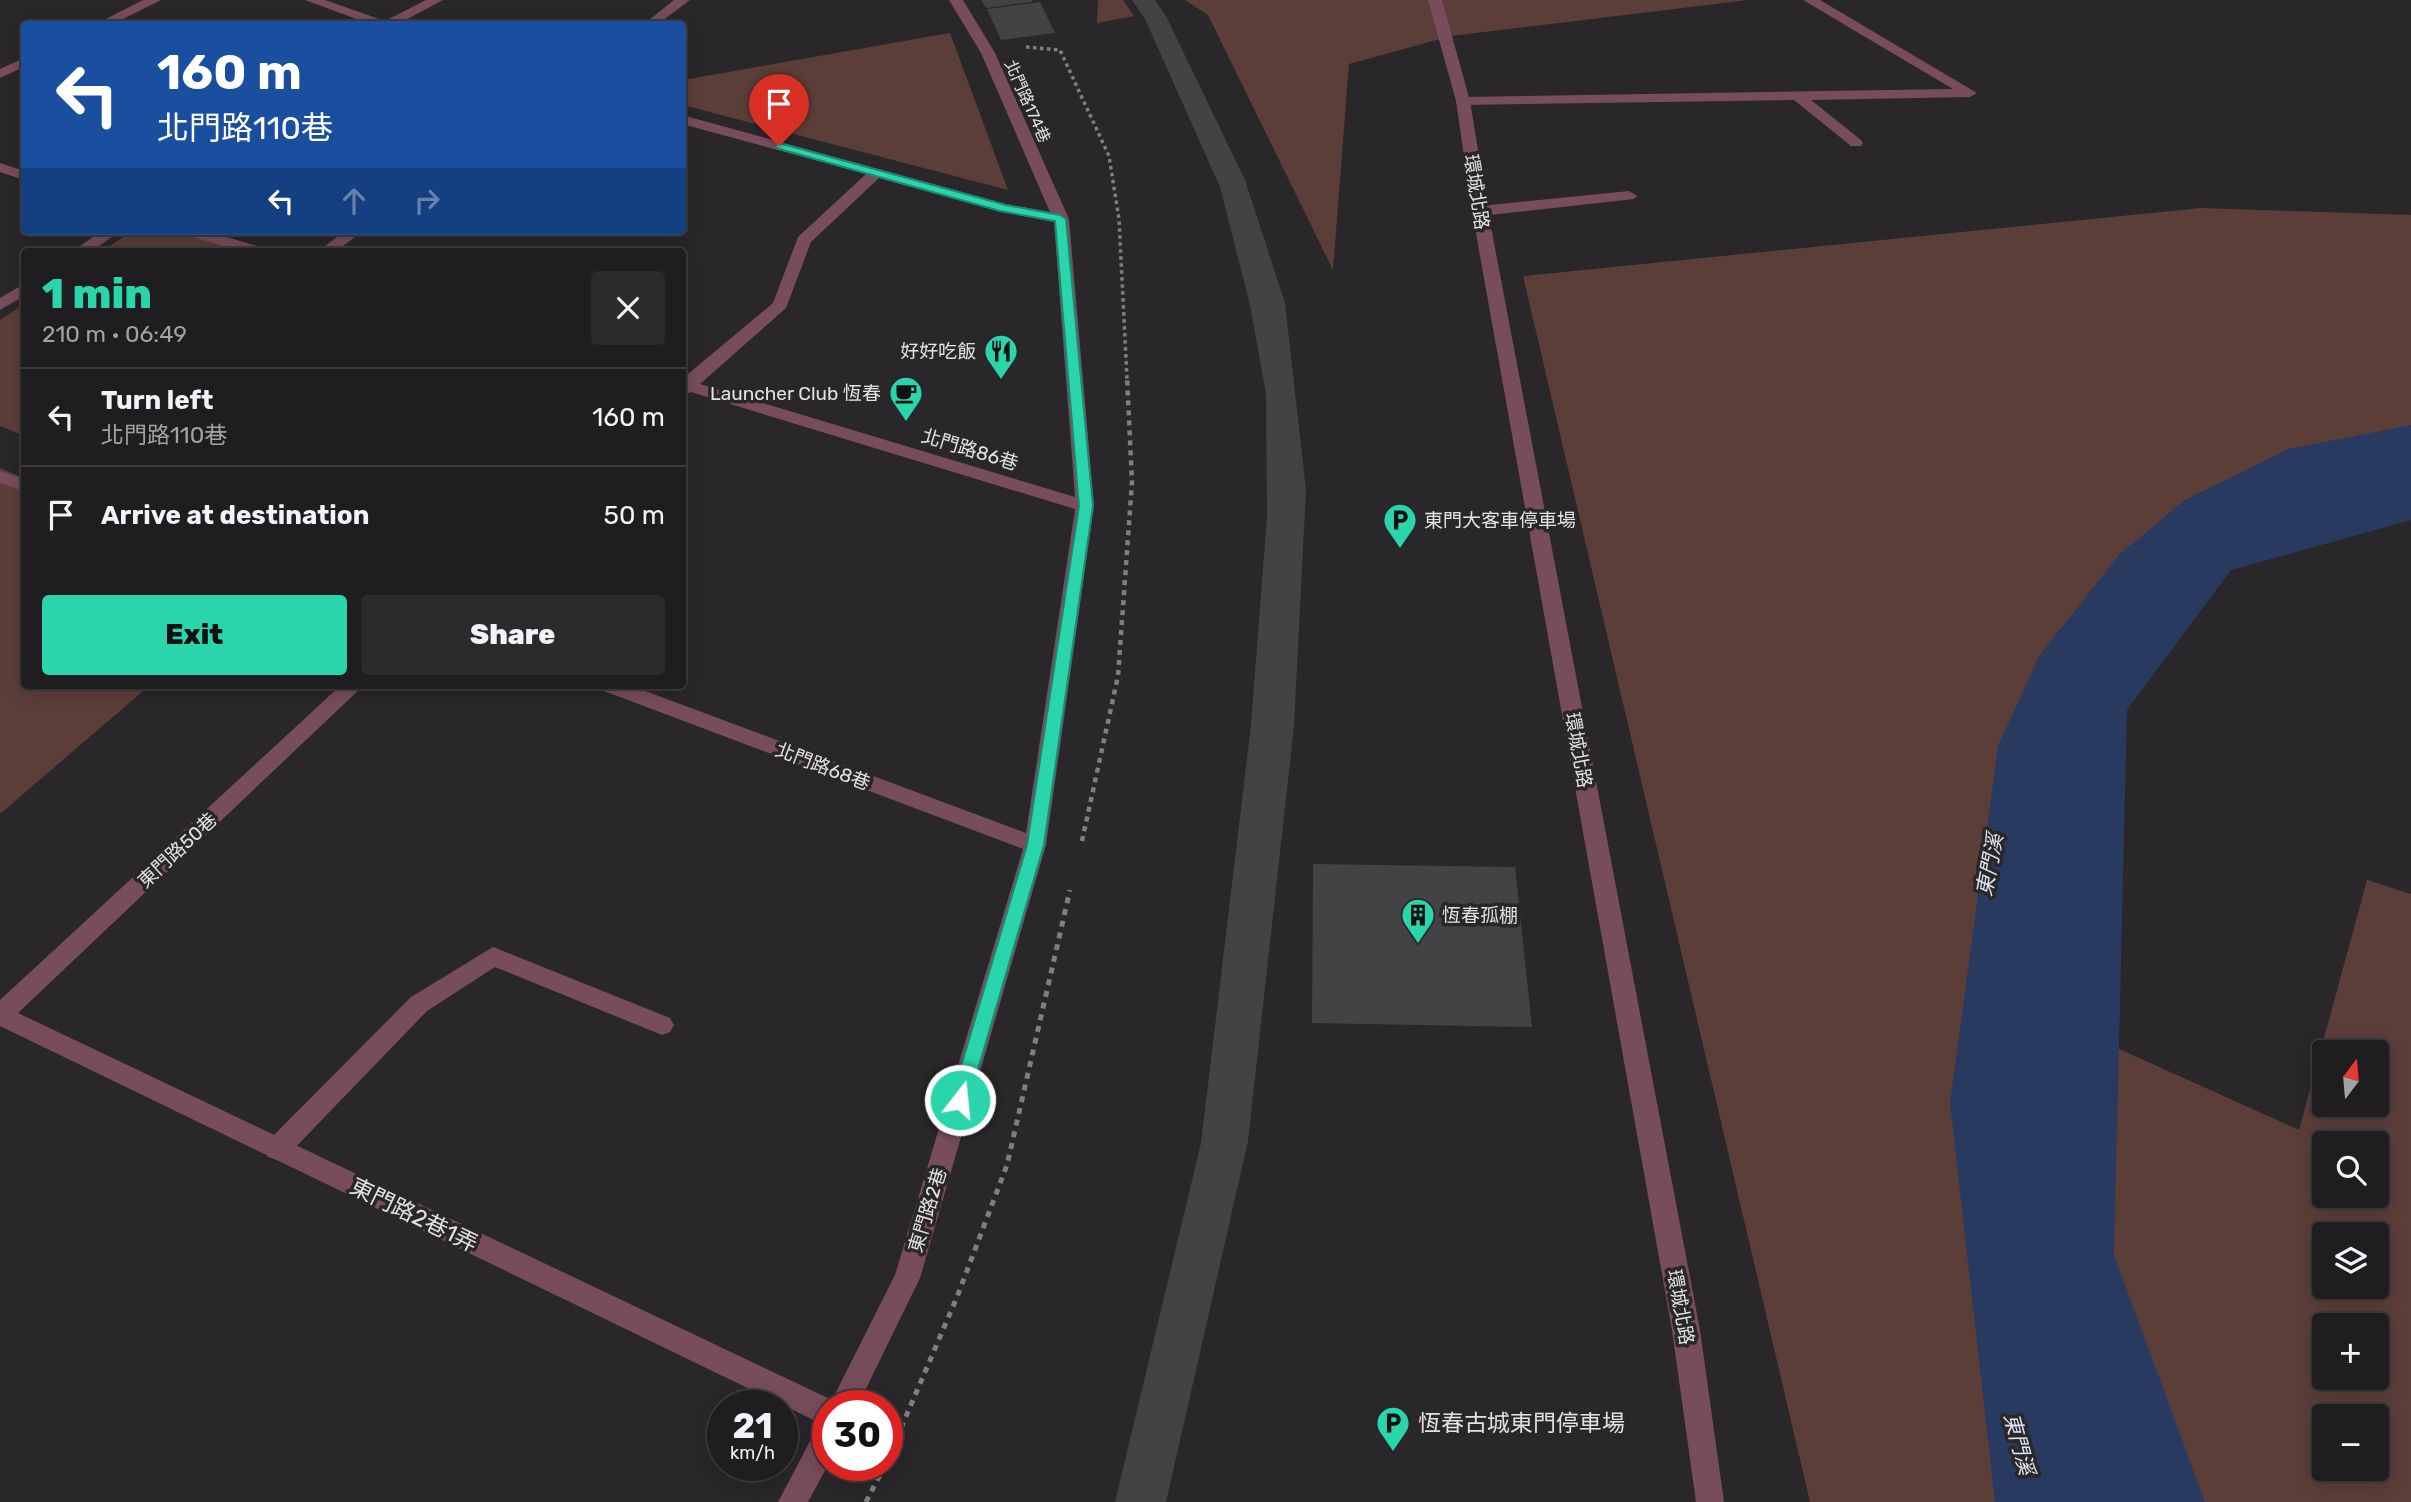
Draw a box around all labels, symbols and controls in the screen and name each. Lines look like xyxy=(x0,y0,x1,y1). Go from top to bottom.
text: 160 m xyxy=(157,43,302,101)
icon: left xyxy=(42,49,133,140)
street label: 北門路174巷 xyxy=(1001,57,1054,145)
pin xyxy=(749,74,809,146)
icon: arrive xyxy=(760,85,798,123)
text: 北門路110巷 xyxy=(157,109,333,147)
street label: 環城北路 xyxy=(1459,153,1494,231)
icon: left xyxy=(262,182,300,220)
icon: ahead xyxy=(335,182,373,220)
icon: right xyxy=(408,182,446,220)
text: 1 min xyxy=(42,269,152,319)
button: close xyxy=(591,271,665,345)
text: 210 m · 06:49 xyxy=(42,320,187,348)
restaurant icon: 好好吃飯 xyxy=(982,332,1020,381)
place label: 好好吃飯 xyxy=(900,340,976,363)
cafe icon: Launcher Club 恆春 xyxy=(887,374,925,423)
place label: Launcher Club 恆春 xyxy=(710,382,881,405)
text: Turn left xyxy=(101,385,213,416)
icon: left xyxy=(42,398,80,436)
text: 160 m xyxy=(592,402,665,433)
text: 北門路110巷 xyxy=(101,421,227,449)
street label: 北門路86巷 xyxy=(919,424,1021,475)
icon: arrive xyxy=(42,496,80,534)
text: Arrive at destination xyxy=(101,500,369,531)
text: 50 m xyxy=(604,500,665,531)
parking icon: 東門大客車停車場 xyxy=(1381,501,1419,550)
place label: 東門大客車停車場 xyxy=(1424,509,1576,532)
button: Exit xyxy=(42,595,347,675)
button: Share xyxy=(361,595,665,675)
street label: 環城北路 xyxy=(1561,711,1596,790)
street label: 北門路68巷 xyxy=(772,738,873,795)
street label: 東門路50巷 xyxy=(133,808,222,893)
water label: 東門溪 xyxy=(1971,829,2008,898)
building icon: 恆春孤棚 xyxy=(1399,896,1437,945)
place label: 恆春孤棚 xyxy=(1442,904,1518,927)
north arrow xyxy=(2312,1040,2389,1116)
map controls xyxy=(2312,1040,2389,1481)
position arrow xyxy=(923,1063,997,1137)
button: search xyxy=(2312,1131,2389,1208)
street label: 東門路2巷 xyxy=(904,1165,951,1255)
street label: 東門路2巷1弄 xyxy=(346,1172,482,1258)
button: layers xyxy=(2312,1222,2389,1299)
street label: 環城北路 xyxy=(1663,1268,1698,1347)
button: + xyxy=(2312,1313,2389,1390)
speed limit sign: 30 xyxy=(812,1390,903,1481)
parking icon: 恆春古城東門停車場 xyxy=(1374,1404,1412,1453)
button: − xyxy=(2312,1404,2389,1481)
text: 21 xyxy=(732,1405,773,1447)
place label: 恆春古城東門停車場 xyxy=(1418,1409,1625,1437)
water label: 東門溪 xyxy=(1999,1410,2040,1480)
text: km/h xyxy=(730,1442,775,1464)

